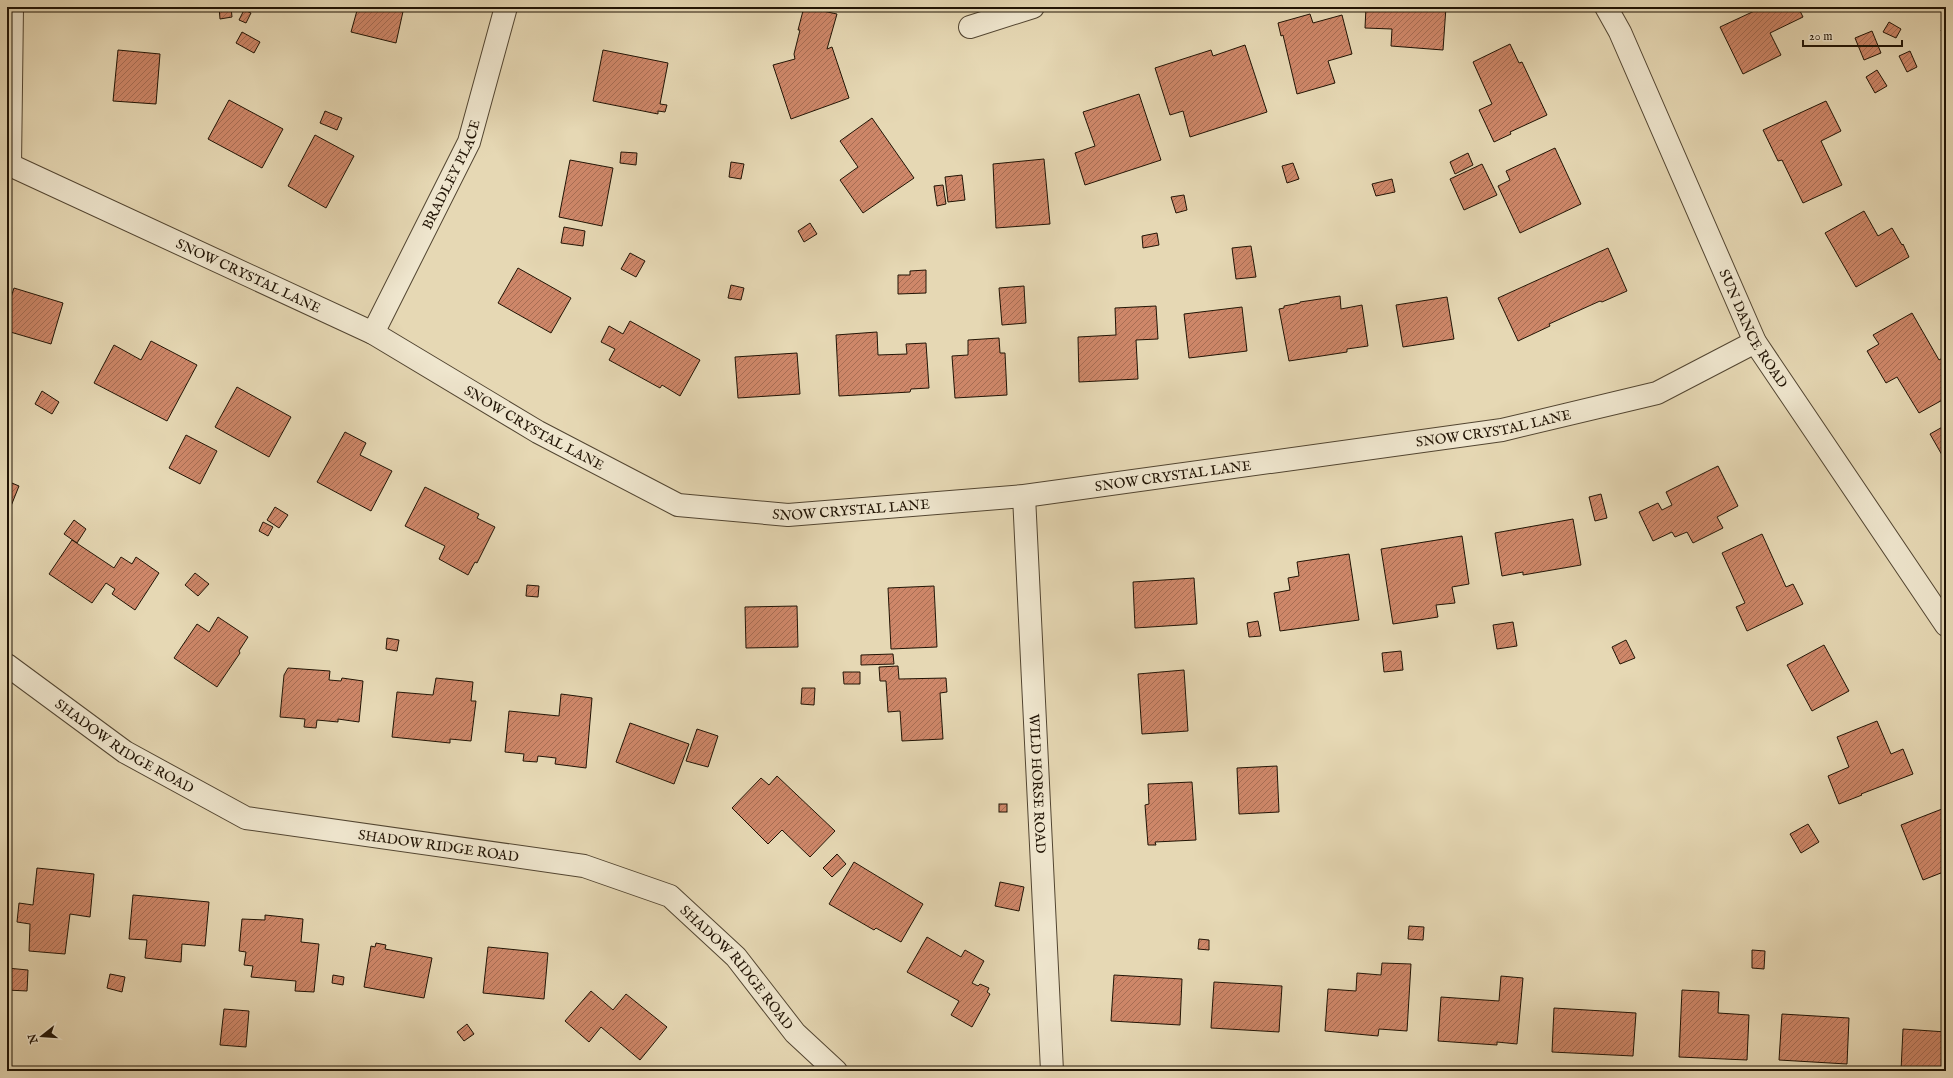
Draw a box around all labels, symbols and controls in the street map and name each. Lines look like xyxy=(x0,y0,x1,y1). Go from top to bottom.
scale bar xyxy=(1803,22,1902,48)
text: 20 m xyxy=(1809,29,1832,44)
street label: BRADLEY PLACE xyxy=(419,117,485,233)
street label: SNOW CRYSTAL LANE xyxy=(173,235,324,318)
street label: SUN DANCE ROAD xyxy=(1714,267,1791,392)
street label: SNOW CRYSTAL LANE xyxy=(461,382,607,475)
street label: SNOW CRYSTAL LANE xyxy=(1415,406,1574,452)
street label: SNOW CRYSTAL LANE xyxy=(1094,457,1253,496)
street label: SNOW CRYSTAL LANE xyxy=(772,496,931,525)
street label: SHADOW RIDGE ROAD xyxy=(51,695,197,798)
street label: WILD HORSE ROAD xyxy=(1025,713,1049,854)
street label: SHADOW RIDGE ROAD xyxy=(357,826,520,867)
street label: SHADOW RIDGE ROAD xyxy=(676,902,797,1034)
north arrow xyxy=(22,1016,62,1056)
text: N xyxy=(25,1032,42,1046)

